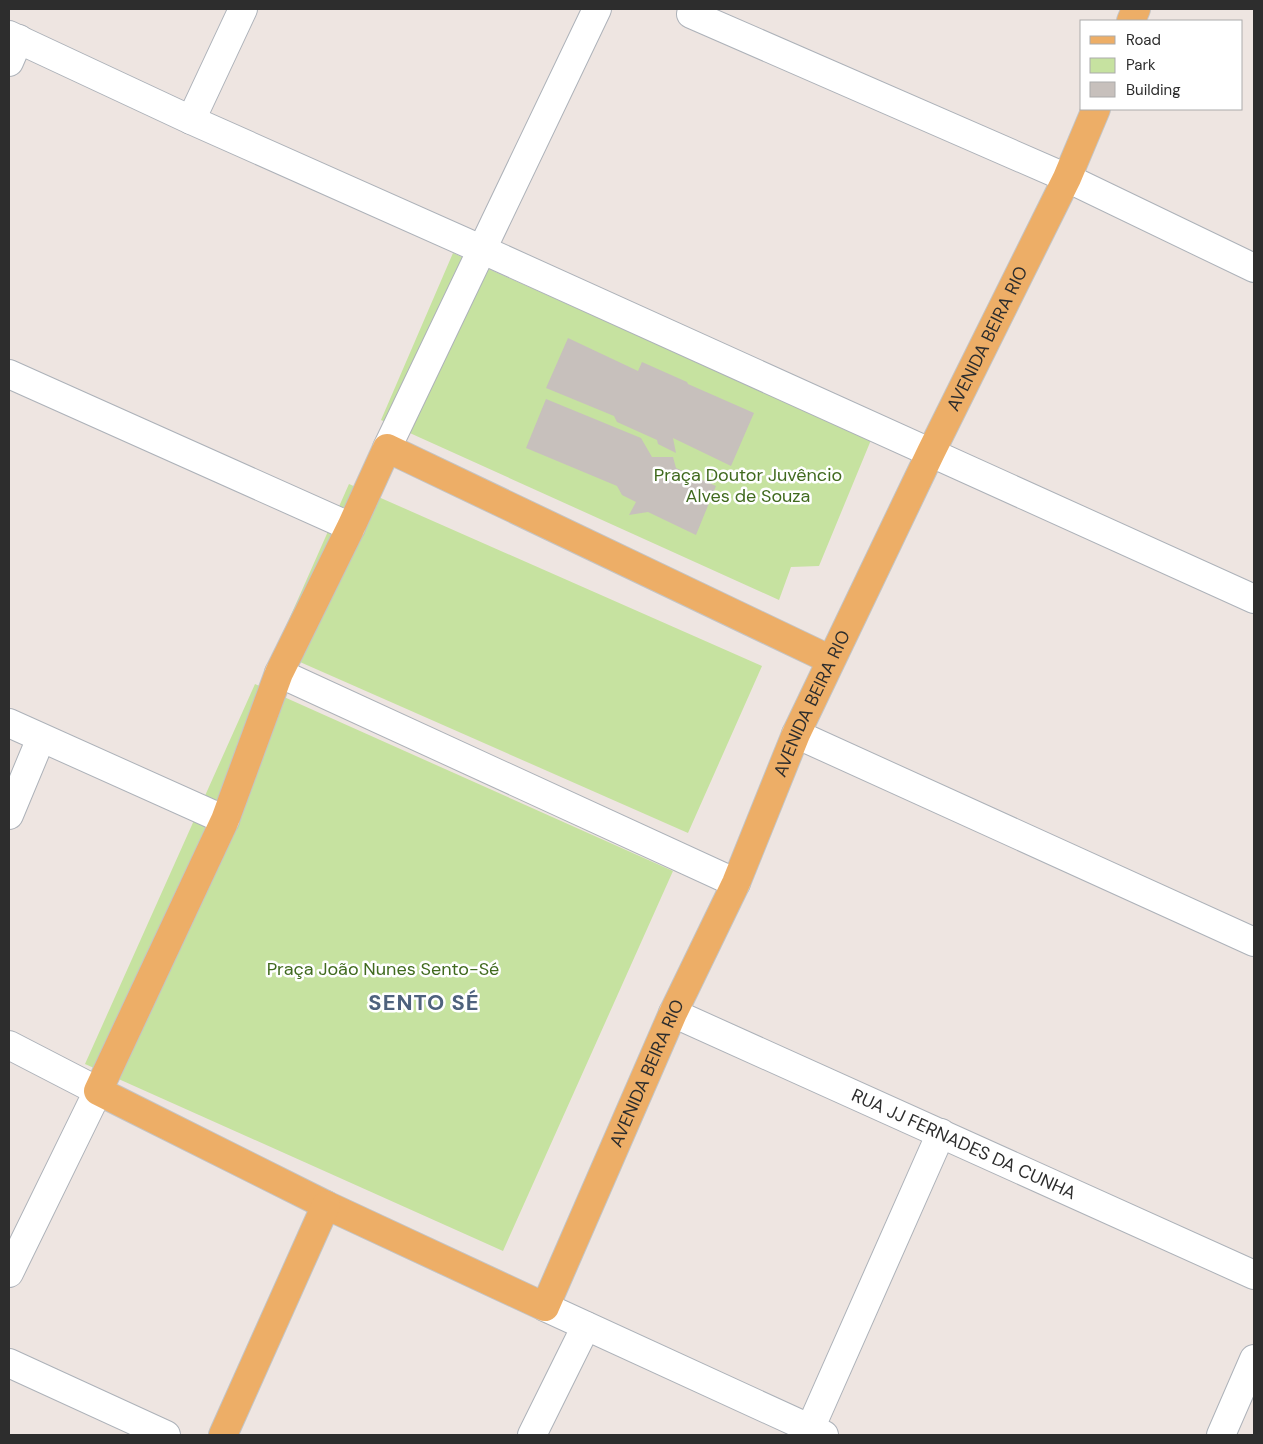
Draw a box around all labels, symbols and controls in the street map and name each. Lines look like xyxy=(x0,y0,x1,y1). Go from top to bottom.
legend xyxy=(1080,20,1243,110)
text: Road xyxy=(1126,30,1161,50)
text: Park xyxy=(1126,55,1156,75)
text: Building xyxy=(1126,80,1181,100)
street label: AVENIDA BEIRA RIO xyxy=(941,262,1033,415)
park label: Praça Doutor Juvêncio Alves de Souza xyxy=(654,463,842,508)
street label: AVENIDA BEIRA RIO xyxy=(768,626,856,780)
park label: Praça João Nunes Sento-Sé xyxy=(267,957,499,981)
district label: SENTO SÉ xyxy=(368,988,480,1017)
street label: AVENIDA BEIRA RIO xyxy=(604,995,690,1151)
street label: RUA JJ FERNADES DA CUNHA xyxy=(848,1083,1080,1205)

